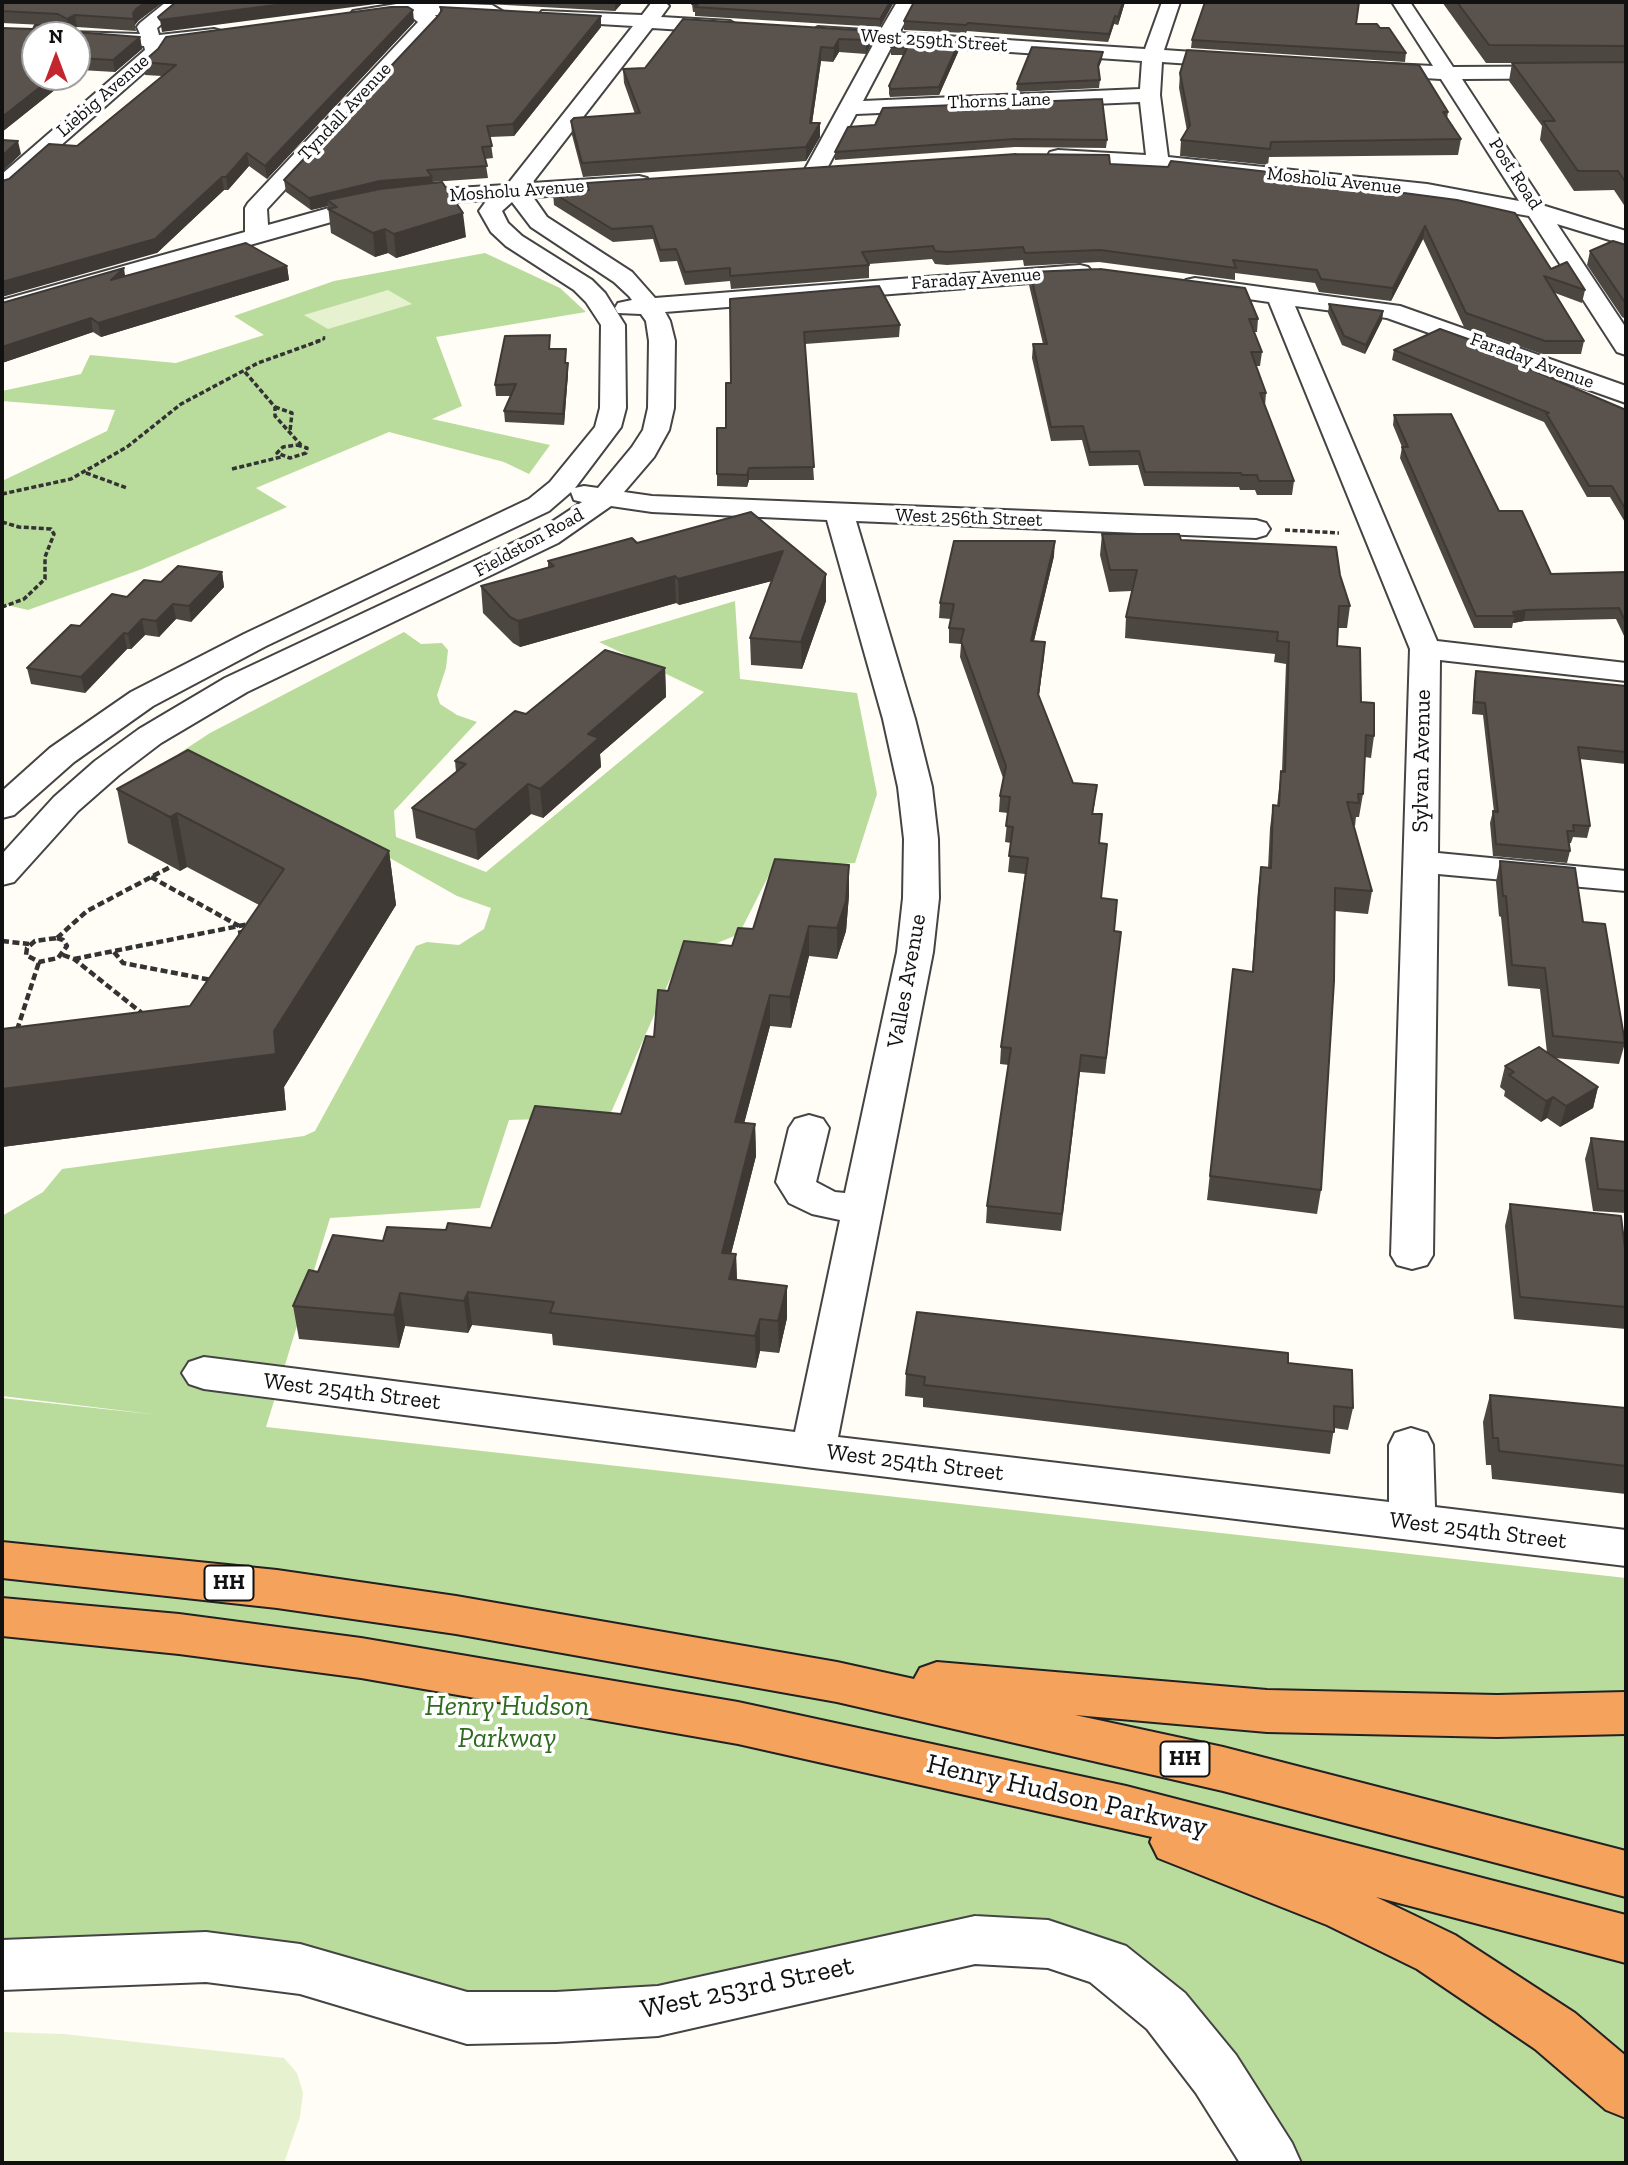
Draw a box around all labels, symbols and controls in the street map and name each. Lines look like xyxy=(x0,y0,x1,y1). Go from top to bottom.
north arrow xyxy=(21,21,91,91)
street label: West 259th Street xyxy=(860,24,1008,58)
text: N xyxy=(49,25,63,48)
street label: Liebig Avenue xyxy=(52,50,154,142)
street label: Tyndall Avenue xyxy=(294,58,396,166)
street label: Thorns Lane xyxy=(947,88,1051,114)
street label: Post Road xyxy=(1483,134,1547,214)
street label: Mosholu Avenue xyxy=(1266,163,1402,199)
street label: Mosholu Avenue xyxy=(449,175,585,207)
street label: Faraday Avenue xyxy=(910,263,1042,295)
street label: Faraday Avenue xyxy=(1467,328,1597,394)
street label: Fieldston Road xyxy=(470,504,588,582)
street label: West 256th Street xyxy=(895,504,1043,532)
street label: Sylvan Avenue xyxy=(1407,689,1437,833)
street label: Valles Avenue xyxy=(882,912,932,1050)
street label: West 254th Street xyxy=(262,1367,442,1417)
street label: West 254th Street xyxy=(825,1438,1005,1488)
street label: West 254th Street xyxy=(1388,1506,1568,1556)
road number: HH xyxy=(204,1566,254,1600)
park label: Henry Hudson Parkway xyxy=(425,1690,589,1756)
road number: HH xyxy=(1160,1742,1210,1776)
street label: Henry Hudson Parkway xyxy=(923,1747,1211,1845)
street label: West 253rd Street xyxy=(638,1949,856,2027)

